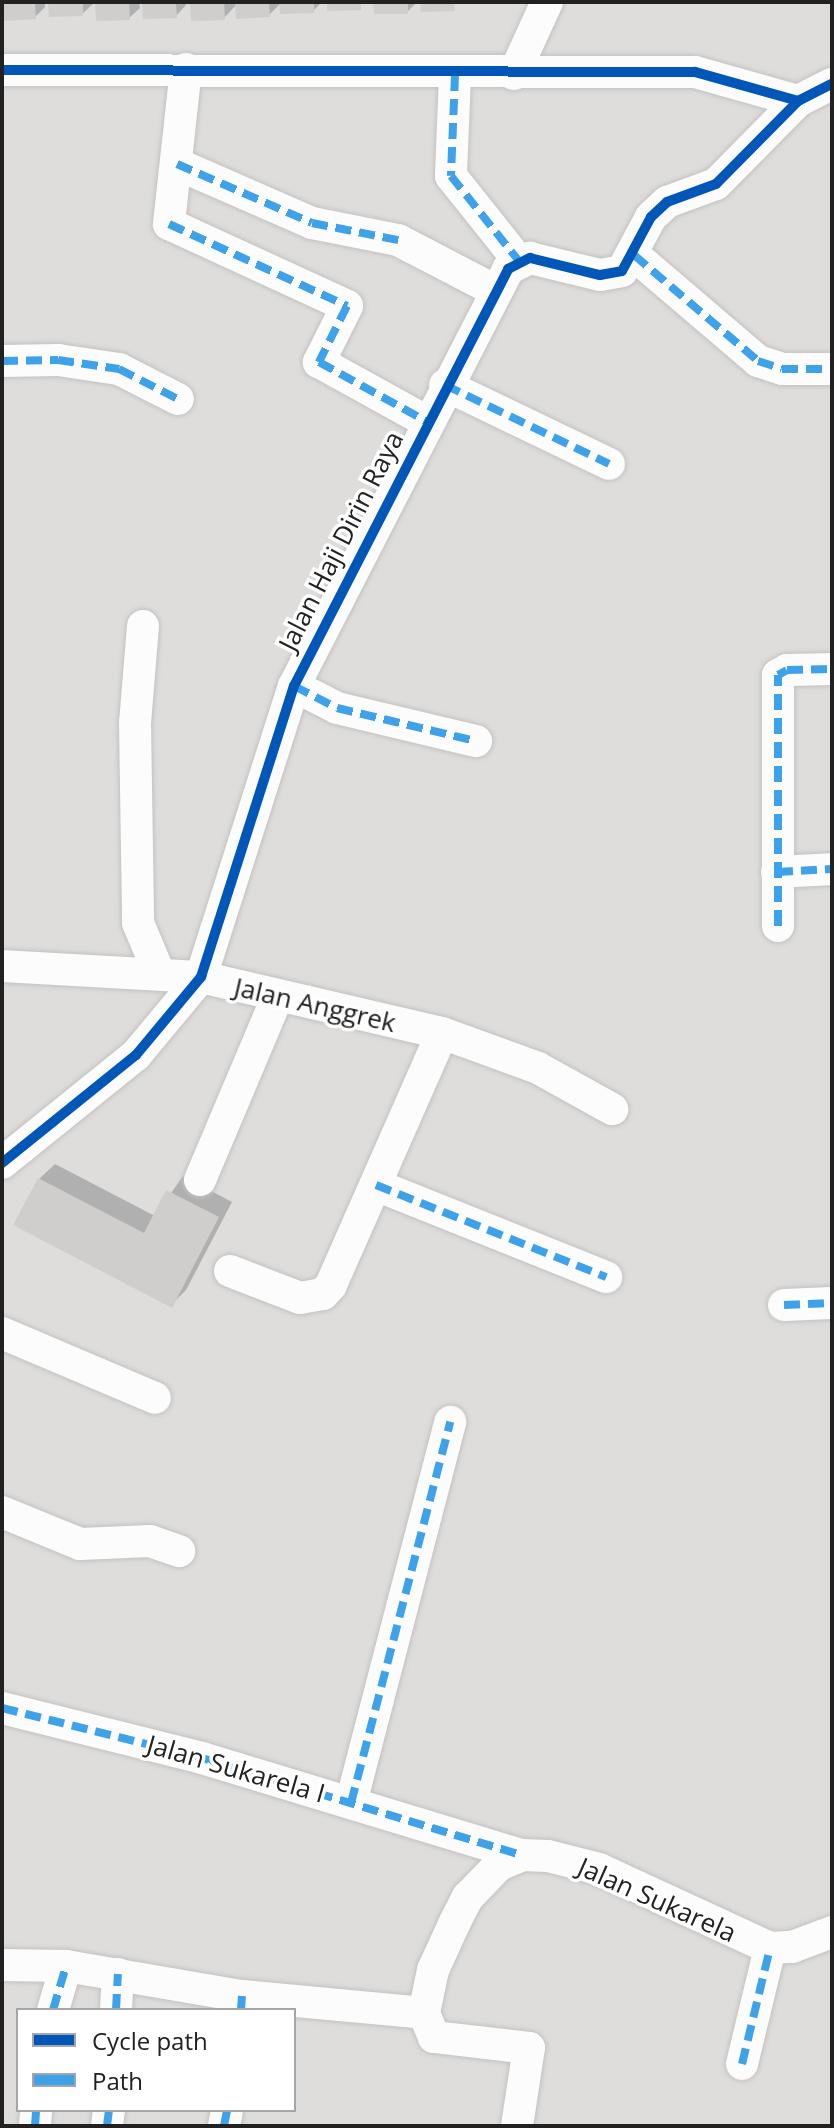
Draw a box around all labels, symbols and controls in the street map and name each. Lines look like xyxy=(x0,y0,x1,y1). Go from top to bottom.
street label: Jalan Haji Dirin Raya xyxy=(272,426,410,656)
street label: Jalan Anggrek xyxy=(231,971,399,1039)
street label: Jalan Sukarela I xyxy=(143,1729,329,1809)
street label: Jalan Sukarela xyxy=(573,1851,741,1949)
legend xyxy=(16,2008,296,2112)
text: Cycle path xyxy=(92,2024,208,2057)
text: Path xyxy=(92,2064,143,2097)

